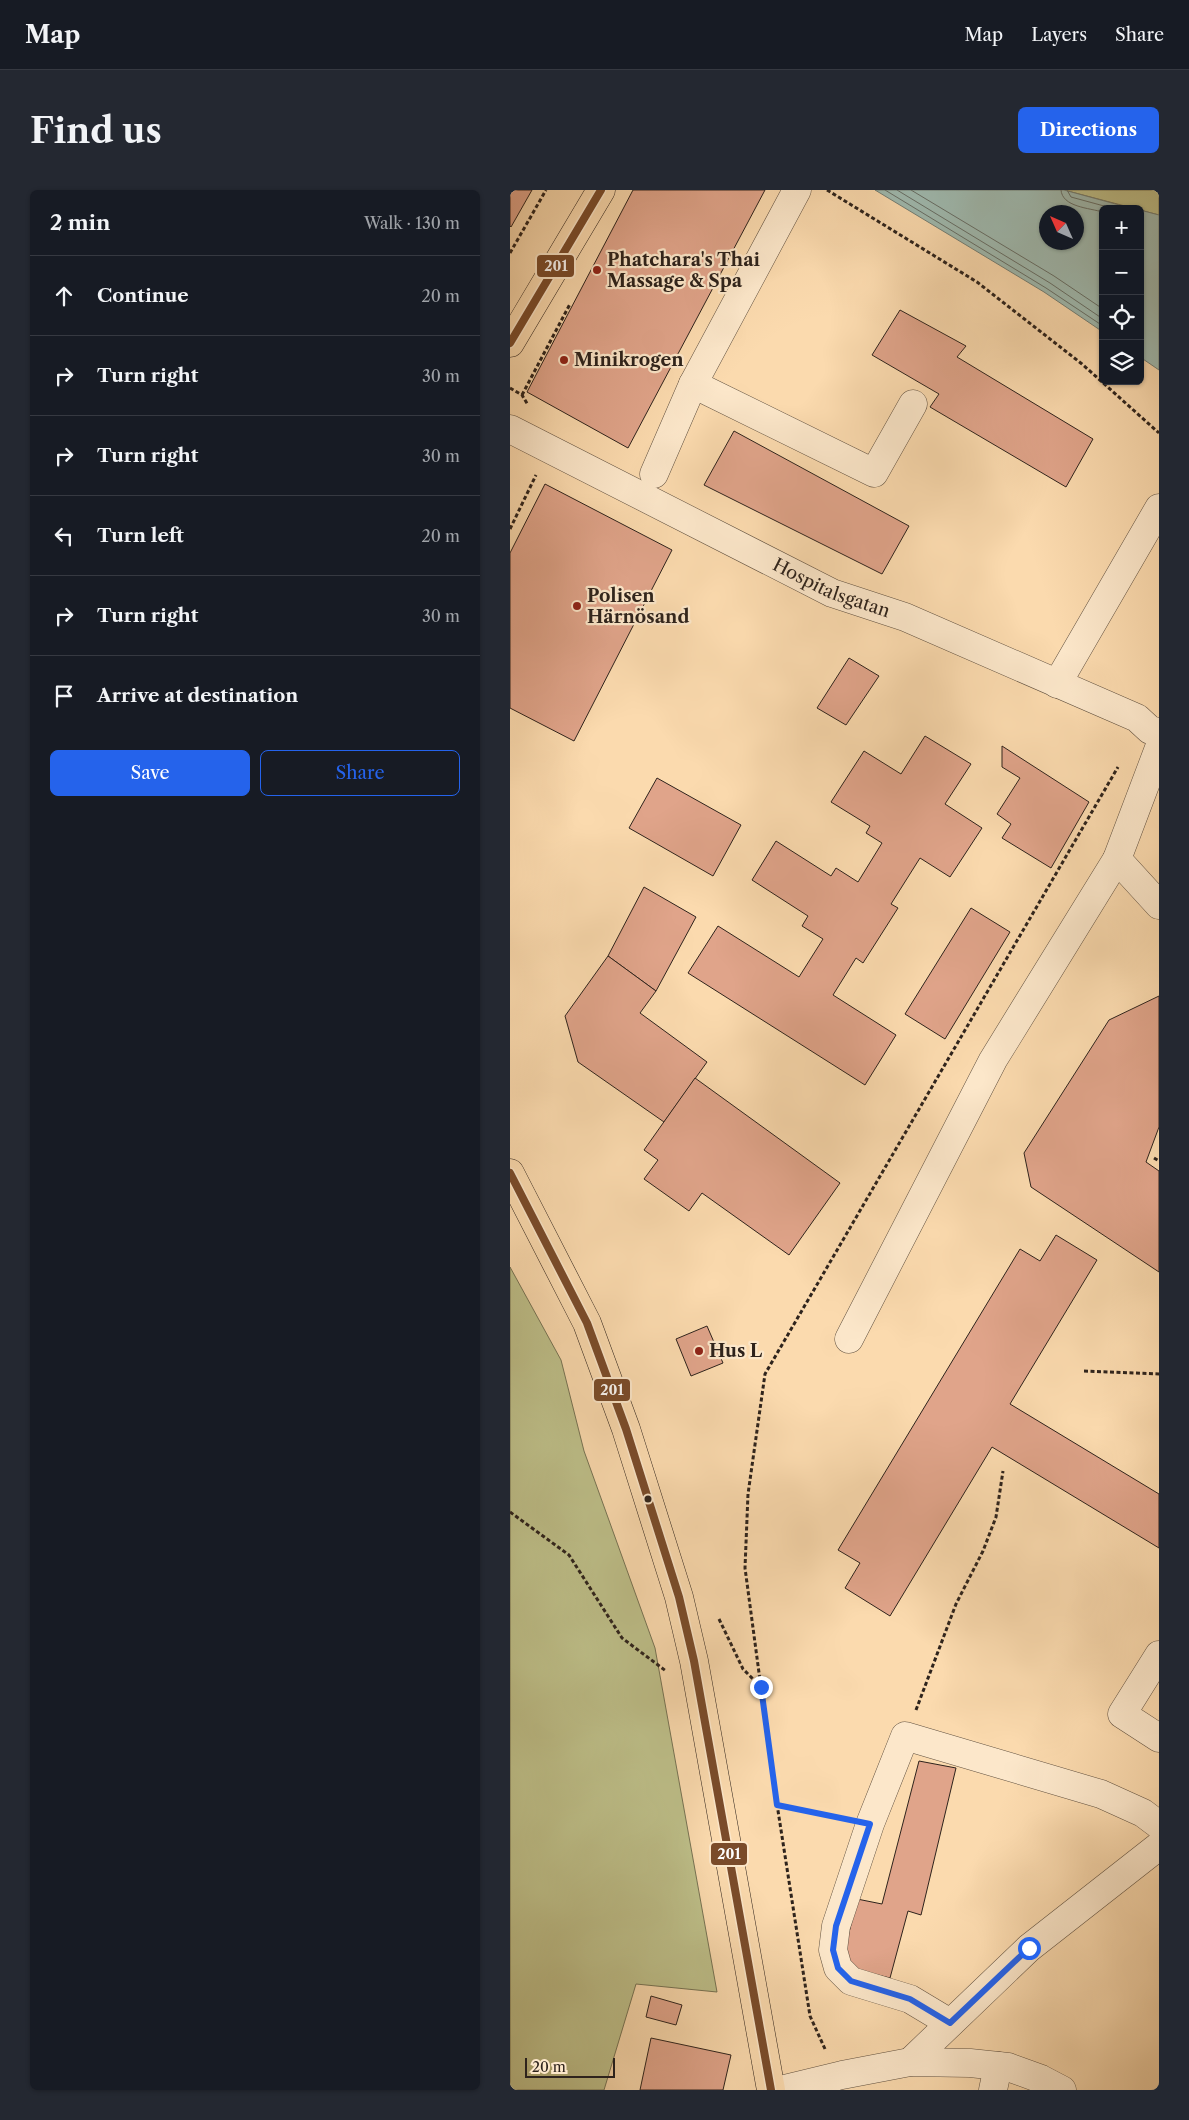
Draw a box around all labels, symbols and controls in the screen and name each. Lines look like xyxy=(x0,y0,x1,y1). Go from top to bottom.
text: Map xyxy=(25,20,80,49)
text: Map xyxy=(965,24,1003,46)
text: Layers xyxy=(1031,24,1087,46)
text: Share xyxy=(1115,24,1164,46)
button: Directions xyxy=(1018,107,1159,153)
text: Find us xyxy=(30,109,162,152)
north arrow xyxy=(1039,205,1084,250)
map controls xyxy=(1099,205,1144,385)
button: + xyxy=(1099,205,1144,250)
text: 2 min xyxy=(50,210,110,235)
text: Walk · 130 m xyxy=(364,213,460,233)
place label: Phatchara's Thai Massage & Spa xyxy=(607,249,761,292)
button: − xyxy=(1099,250,1144,295)
line badge: 201 xyxy=(536,254,575,278)
text: 201 xyxy=(544,257,568,275)
marker: Phatchara's Thai Massage & Spa xyxy=(591,264,603,276)
icon: ahead xyxy=(50,282,78,310)
text: Continue xyxy=(97,284,189,307)
text: 20 m xyxy=(421,286,460,306)
button: locate xyxy=(1099,295,1144,340)
button: layers xyxy=(1099,340,1144,385)
place label: Minikrogen xyxy=(574,349,684,371)
marker: Minikrogen xyxy=(558,354,570,366)
icon: right xyxy=(50,362,78,390)
text: Turn right xyxy=(97,364,198,387)
text: 30 m xyxy=(422,366,460,386)
icon: right xyxy=(50,442,78,470)
text: Turn right xyxy=(97,444,198,467)
text: 30 m xyxy=(422,446,460,466)
icon: left xyxy=(50,522,78,550)
text: Turn left xyxy=(97,524,184,547)
text: 20 m xyxy=(421,526,460,546)
street label: Hospitalsgatan xyxy=(769,554,893,622)
place label: Polisen Härnösand xyxy=(587,585,689,628)
marker: Polisen Härnösand xyxy=(571,600,583,612)
icon: right xyxy=(50,602,78,630)
text: Turn right xyxy=(97,604,198,627)
text: 30 m xyxy=(422,606,460,626)
icon: arrive xyxy=(50,682,78,710)
text: Arrive at destination xyxy=(97,684,298,707)
button: Save xyxy=(50,750,250,796)
button: Share xyxy=(260,750,460,796)
place label: Hus L xyxy=(709,1340,763,1362)
marker: Hus L xyxy=(693,1345,705,1357)
line badge: 201 xyxy=(593,1378,631,1402)
text: 201 xyxy=(600,1381,624,1399)
unlabelled marker xyxy=(643,1494,653,1504)
route end xyxy=(750,1676,773,1699)
line badge: 201 xyxy=(710,1842,748,1866)
text: 201 xyxy=(717,1845,741,1863)
route start xyxy=(1018,1937,1041,1960)
scale bar xyxy=(525,2055,615,2078)
text: 20 m xyxy=(532,2058,566,2076)

